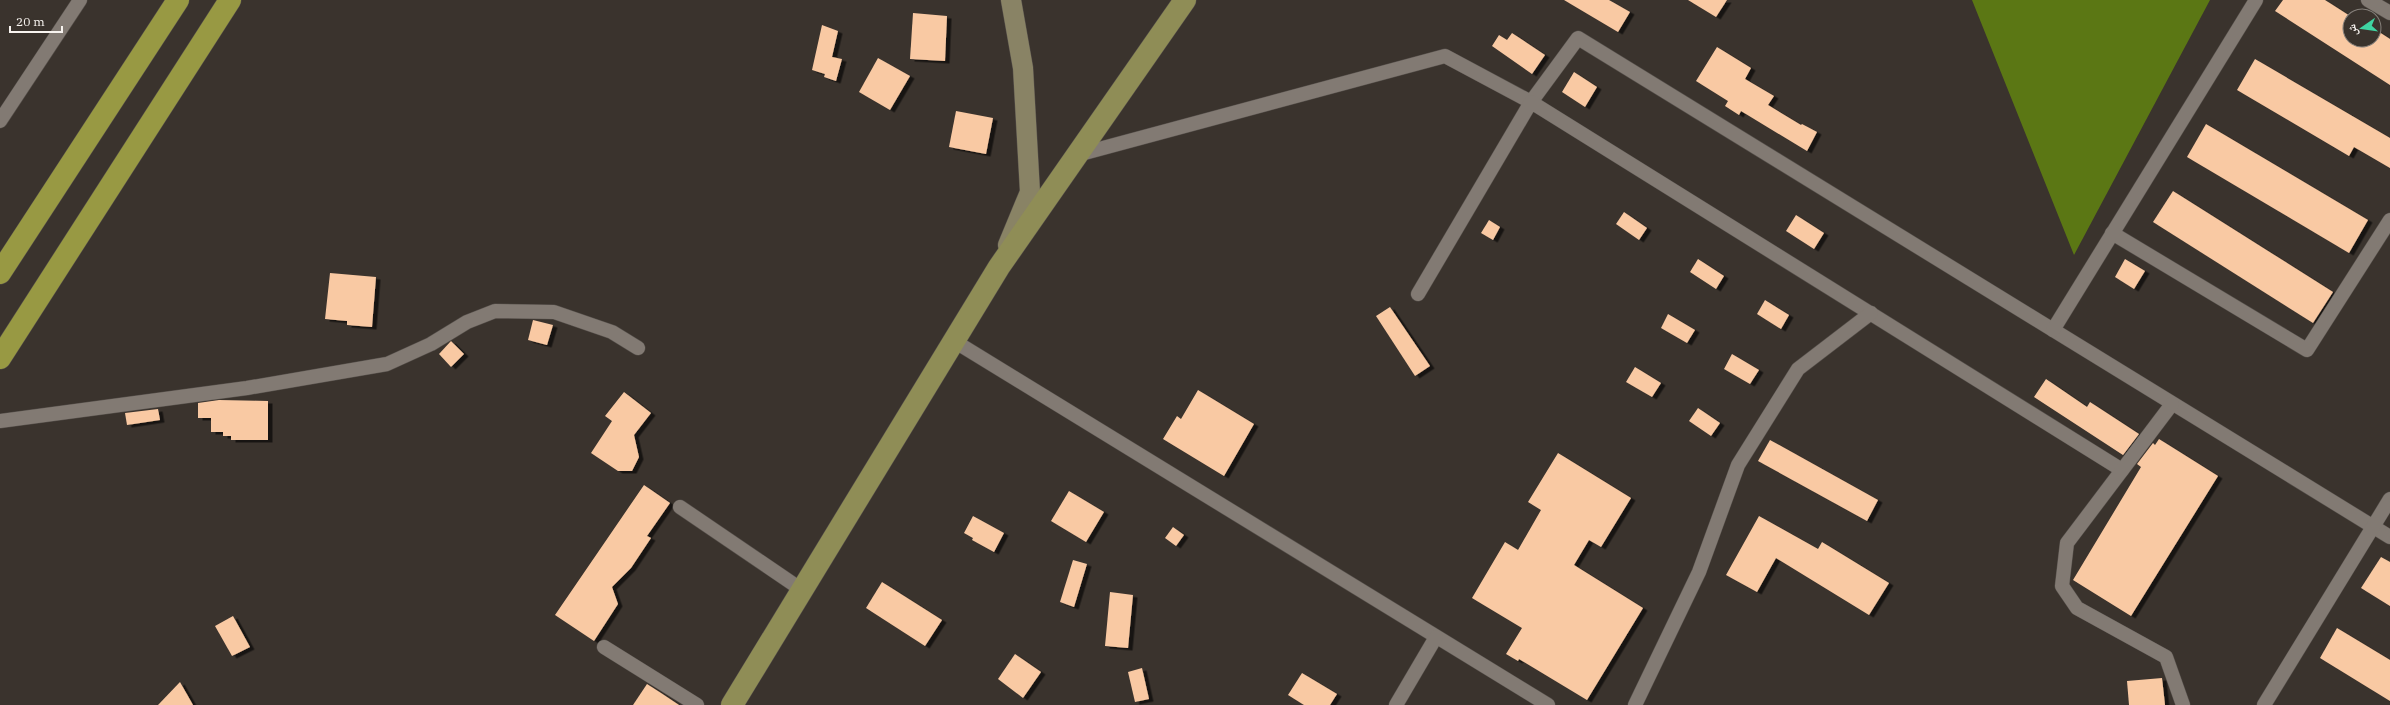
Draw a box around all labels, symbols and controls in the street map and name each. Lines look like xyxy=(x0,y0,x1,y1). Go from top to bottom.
scale bar xyxy=(10,8,62,34)
north arrow xyxy=(2342,8,2382,48)
text: 20 m xyxy=(16,14,45,29)
text: ش xyxy=(2344,22,2361,38)

